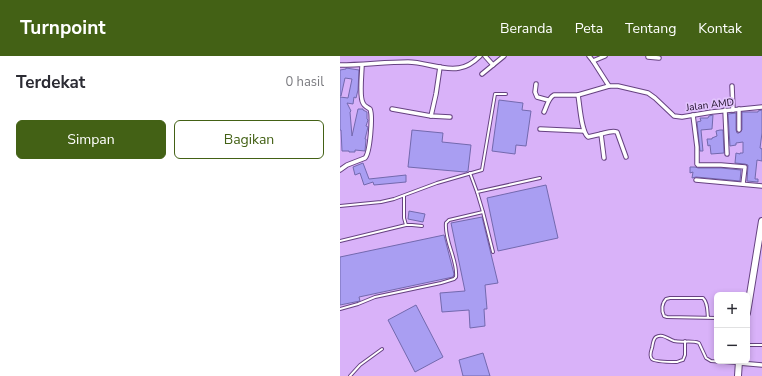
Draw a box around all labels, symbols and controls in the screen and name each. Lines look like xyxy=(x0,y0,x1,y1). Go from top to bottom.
text: Turnpoint xyxy=(20,15,106,41)
text: Beranda xyxy=(500,19,553,38)
text: Peta xyxy=(575,19,603,38)
text: Tentang xyxy=(625,19,676,38)
text: Kontak xyxy=(698,19,742,38)
text: Terdekat xyxy=(16,71,85,94)
text: 0 hasil xyxy=(285,73,324,91)
street label: Jalan AMD xyxy=(684,95,735,115)
button: Simpan xyxy=(16,120,166,159)
button: Bagikan xyxy=(174,120,324,159)
map controls xyxy=(714,292,750,364)
button: + xyxy=(714,292,750,328)
button: − xyxy=(714,328,750,364)

